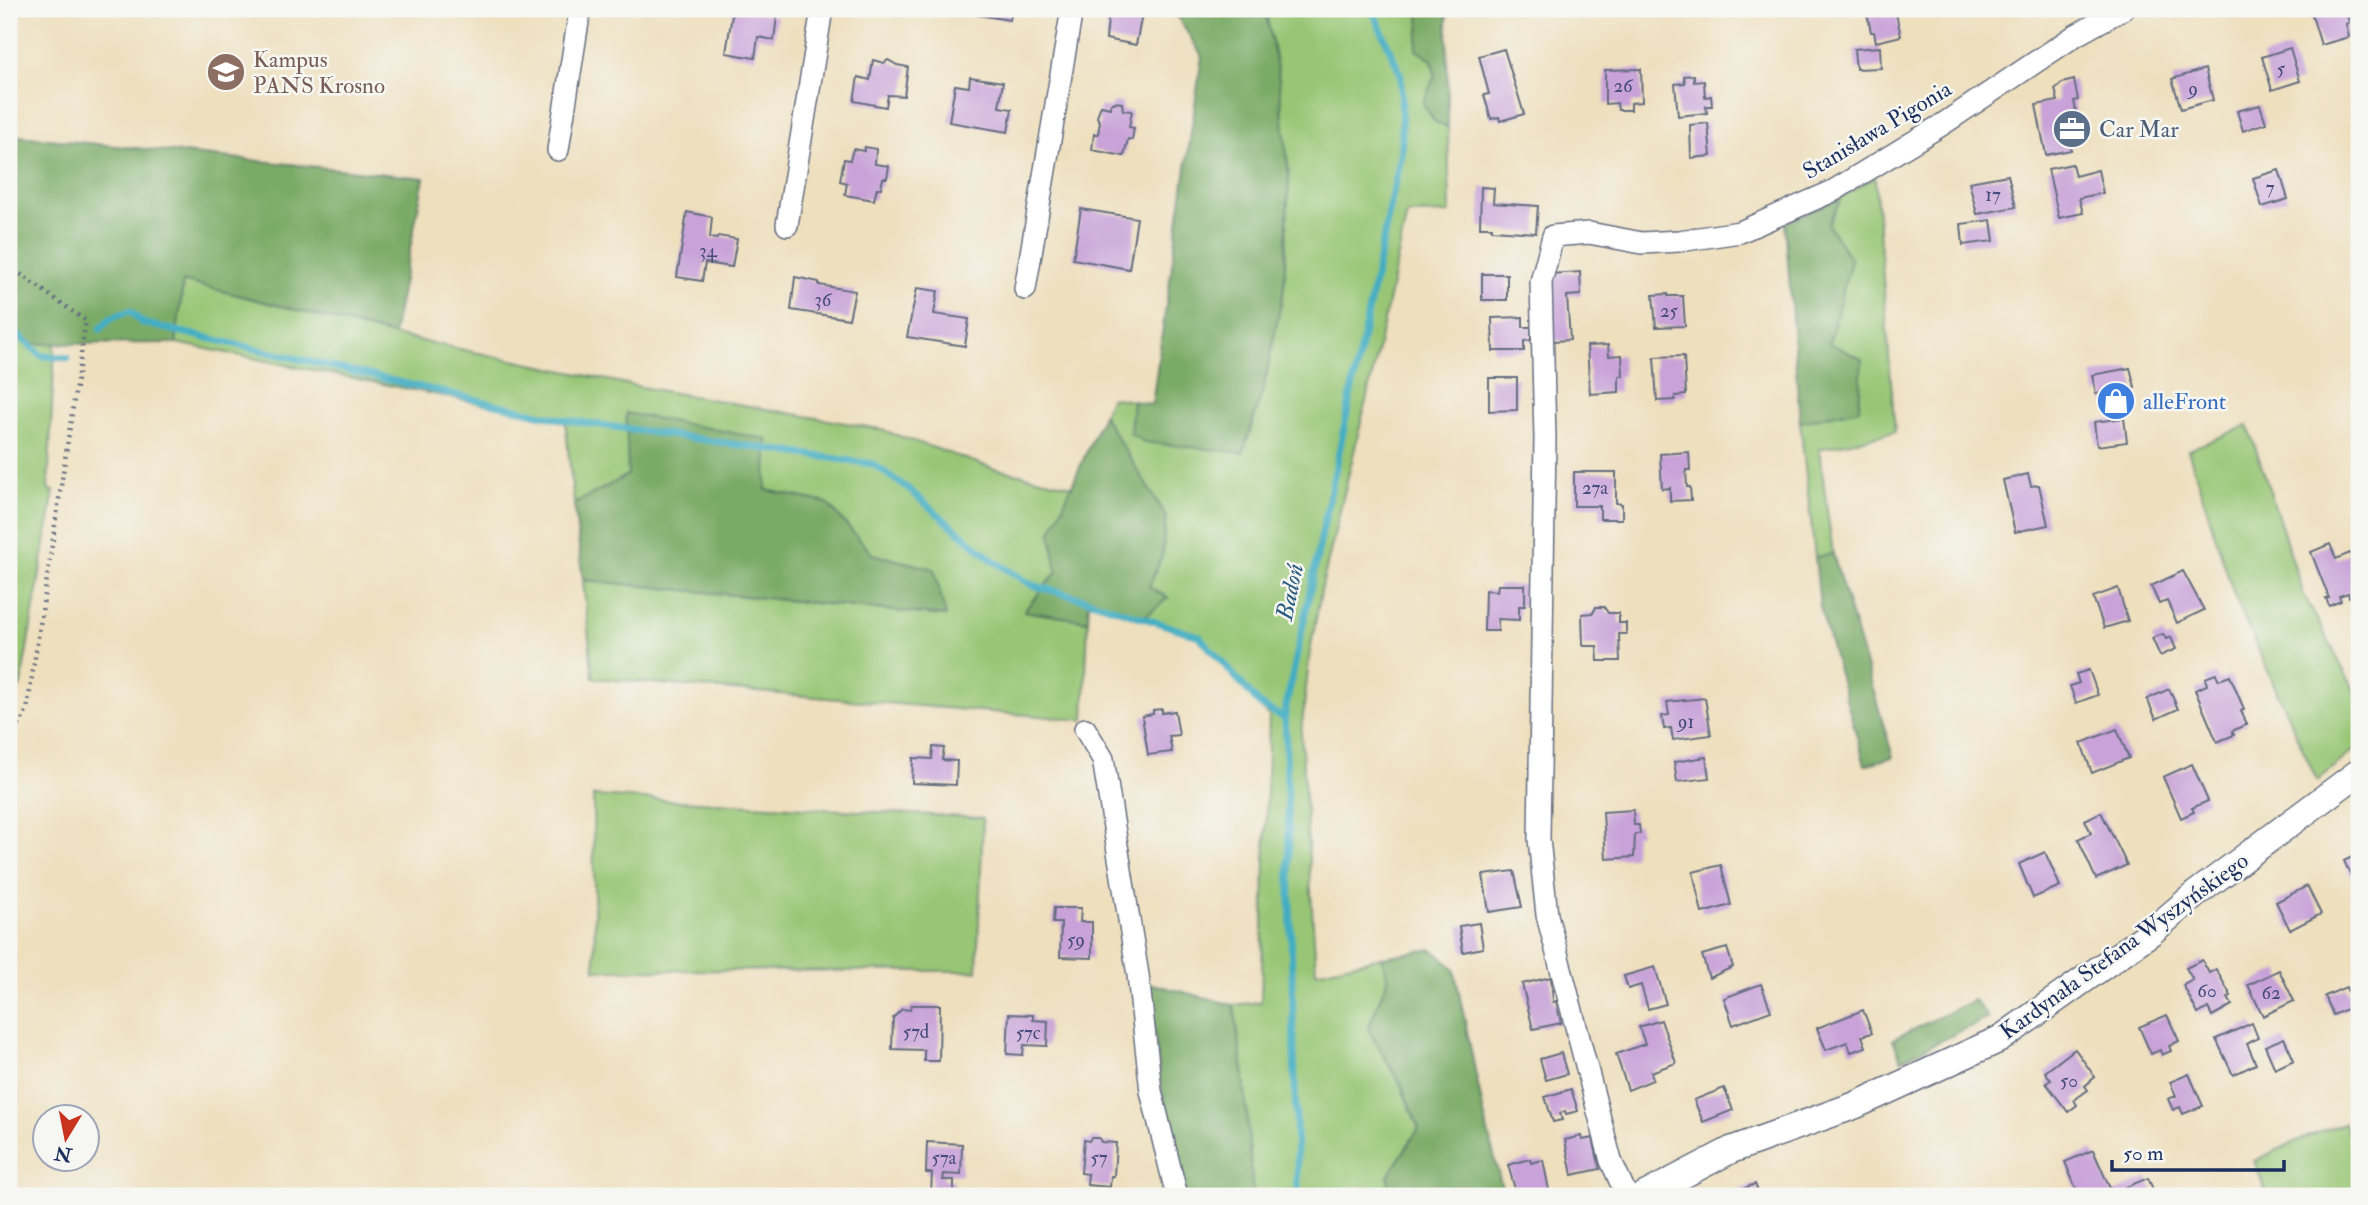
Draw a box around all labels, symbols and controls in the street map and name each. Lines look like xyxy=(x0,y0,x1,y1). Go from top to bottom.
place label: Kampus PANS Krosno xyxy=(253,45,385,100)
school or university icon: Kampus PANS Krosno xyxy=(205,51,247,93)
house number: 5 xyxy=(2277,57,2286,81)
house number: 26 xyxy=(1613,74,1634,98)
street label: Stanisława Pigonia xyxy=(1797,74,1957,186)
house number: 9 xyxy=(2186,77,2198,101)
office icon: Car Mar xyxy=(2051,108,2093,150)
place label: Car Mar xyxy=(2099,115,2179,144)
house number: 7 xyxy=(2266,176,2275,200)
house number: 17 xyxy=(1985,183,2001,207)
house number: 34 xyxy=(699,239,717,263)
house number: 36 xyxy=(815,288,833,312)
house number: 25 xyxy=(1660,299,1679,323)
shop icon: alleFront xyxy=(2095,380,2137,422)
place label: alleFront xyxy=(2143,387,2226,416)
house number: 27a xyxy=(1582,476,1608,500)
water label: Badoń xyxy=(1269,560,1311,624)
house number: 91 xyxy=(1676,710,1694,734)
street label: Kardynała Stefana Wyszyńskiego xyxy=(1994,846,2254,1046)
house number: 59 xyxy=(1067,928,1085,952)
house number: 60 xyxy=(2197,979,2217,1003)
house number: 62 xyxy=(2261,981,2281,1005)
house number: 57d xyxy=(903,1020,930,1044)
house number: 57c xyxy=(1016,1021,1041,1045)
house number: 50 xyxy=(2060,1069,2078,1093)
north arrow xyxy=(32,1104,102,1174)
scale bar xyxy=(2112,1128,2284,1172)
text: N xyxy=(52,1140,75,1167)
text: 50 m xyxy=(2123,1140,2164,1167)
house number: 57a xyxy=(932,1146,957,1170)
house number: 57 xyxy=(1090,1146,1108,1170)

